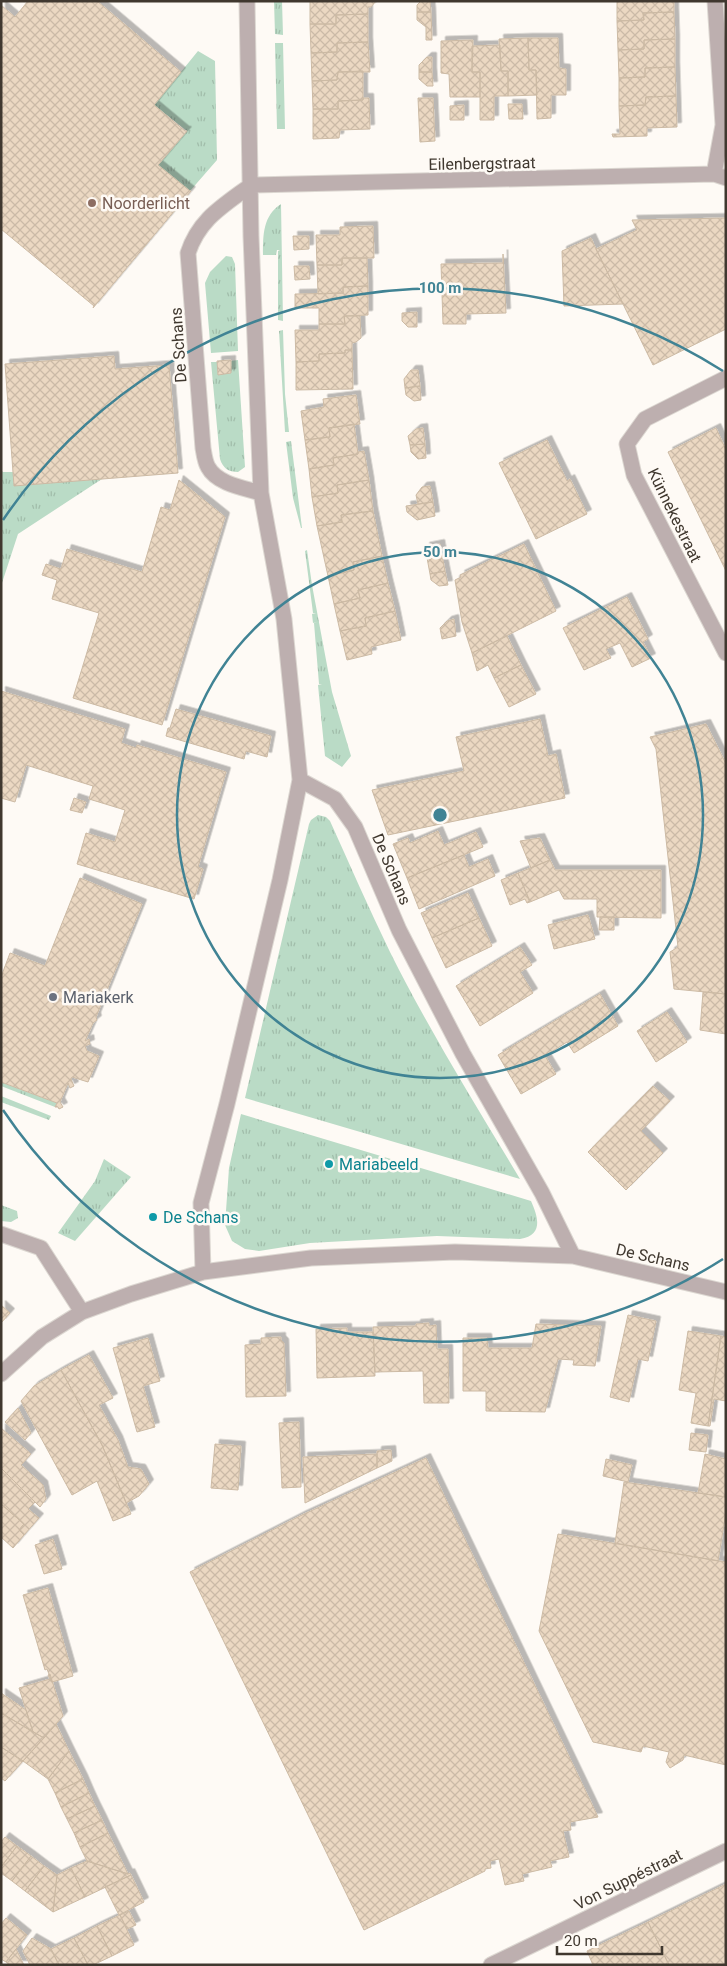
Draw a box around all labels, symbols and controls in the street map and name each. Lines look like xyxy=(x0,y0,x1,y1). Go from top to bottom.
street label: Eilenbergstraat xyxy=(428,153,536,174)
place label: Noorderlicht xyxy=(102,194,190,213)
marker: Noorderlicht xyxy=(86,197,98,209)
text: 100 m xyxy=(419,279,461,297)
street label: De Schans xyxy=(166,307,191,383)
street label: Künnekestraat xyxy=(644,465,706,565)
text: 50 m xyxy=(423,543,457,561)
centre of rings xyxy=(431,806,449,824)
street label: De Schans xyxy=(368,831,415,908)
place label: Mariakerk xyxy=(63,988,135,1007)
marker: Mariakerk xyxy=(47,991,59,1003)
place label: Mariabeeld xyxy=(339,1155,419,1174)
marker: Mariabeeld xyxy=(323,1158,335,1170)
place label: De Schans xyxy=(163,1208,238,1227)
marker: De Schans xyxy=(147,1211,159,1223)
street label: De Schans xyxy=(614,1240,692,1275)
street label: Von Suppéstraat xyxy=(571,1845,685,1914)
scale bar xyxy=(557,1924,662,1956)
text: 20 m xyxy=(564,1932,598,1950)

